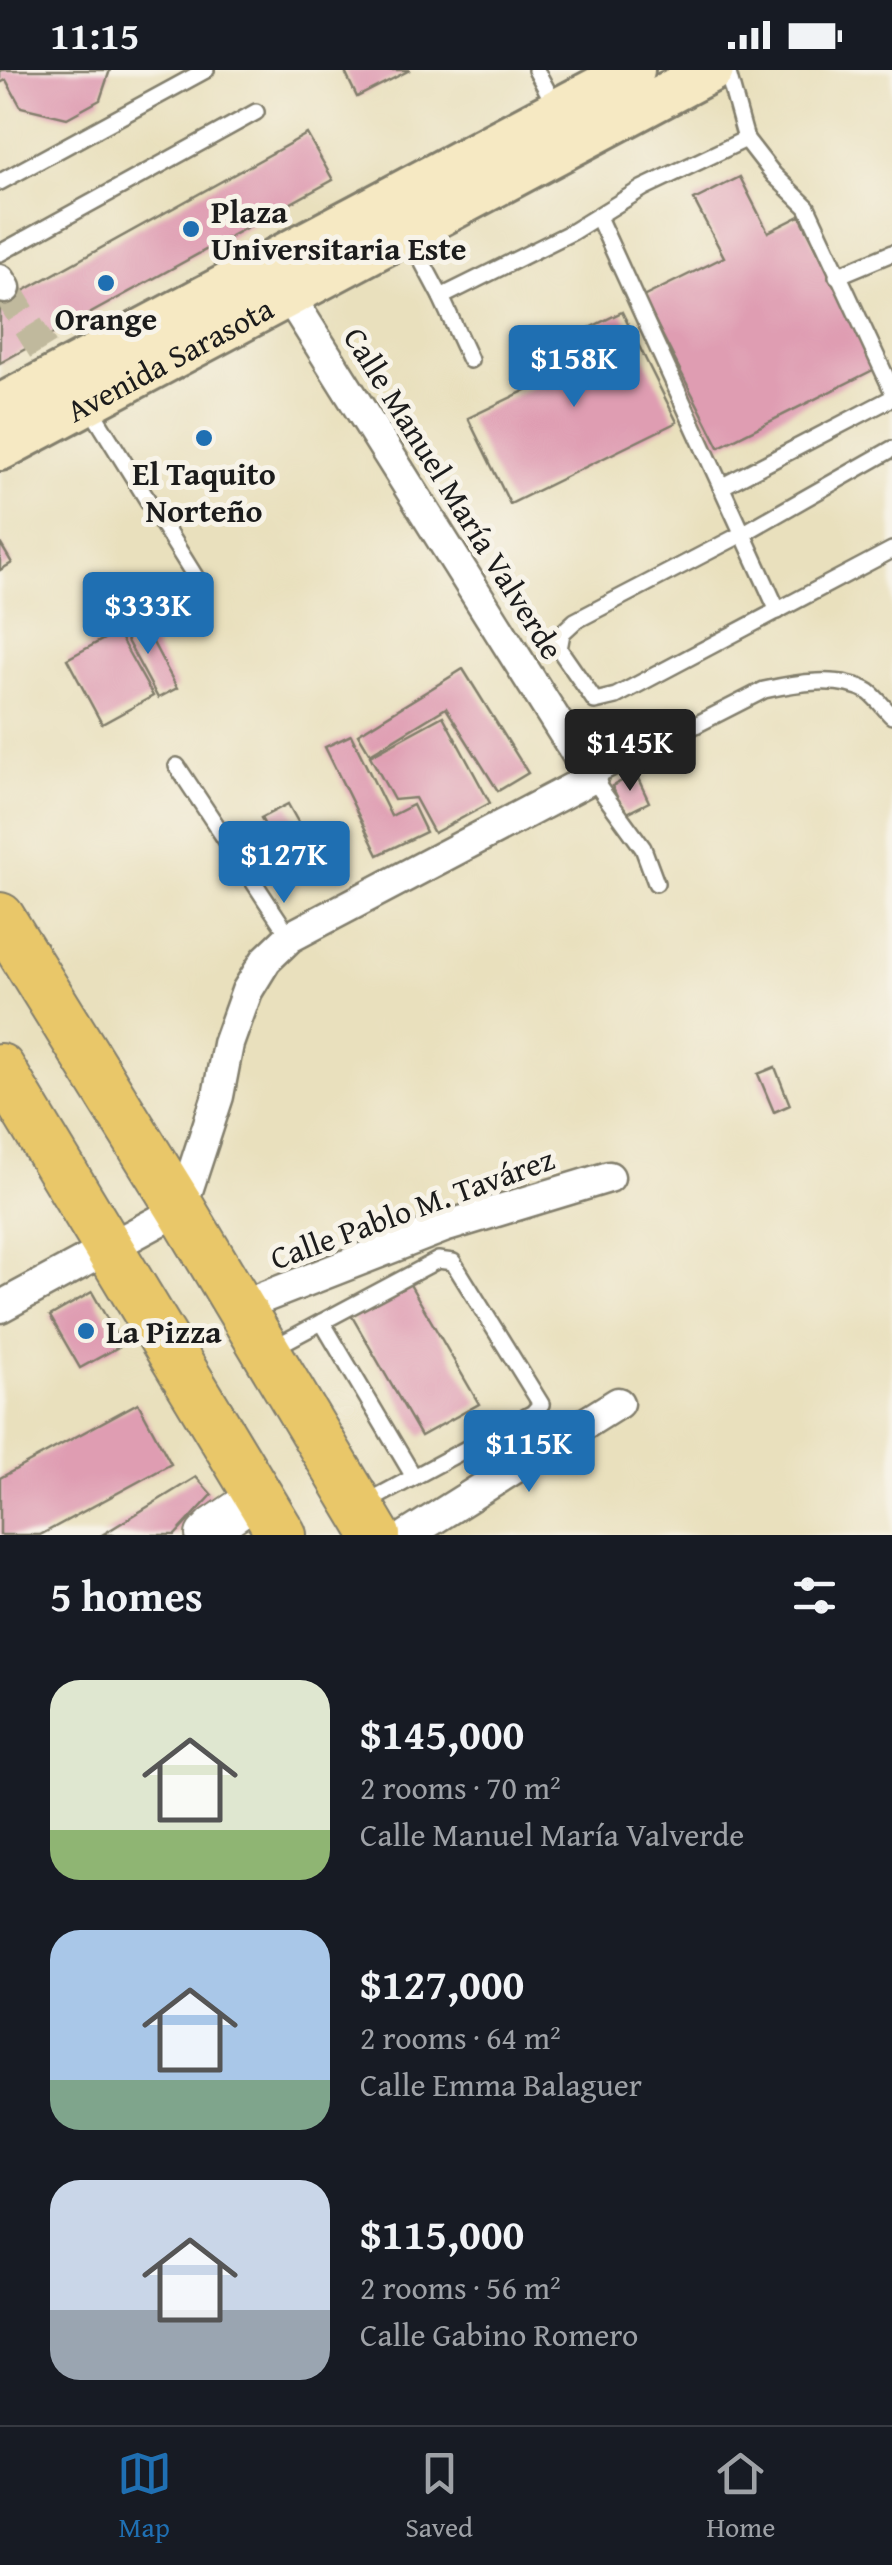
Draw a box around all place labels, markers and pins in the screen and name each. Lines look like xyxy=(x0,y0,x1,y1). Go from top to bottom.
place label: Plaza Universitaria Este xyxy=(211,188,466,272)
marker: Plaza Universitaria Este xyxy=(180,218,202,240)
marker: Orange xyxy=(95,272,117,294)
place label: Orange xyxy=(55,295,157,342)
pin: $158K xyxy=(504,325,644,410)
marker: El Taquito Norteño xyxy=(193,427,215,449)
place label: El Taquito Norteño xyxy=(132,450,276,534)
pin: $333K xyxy=(78,572,218,657)
pin: $145K xyxy=(560,709,700,794)
pin: $127K xyxy=(214,821,354,906)
place label: La Pizza xyxy=(106,1308,222,1355)
marker: La Pizza xyxy=(75,1320,97,1342)
pin: $115K xyxy=(459,1410,599,1495)

